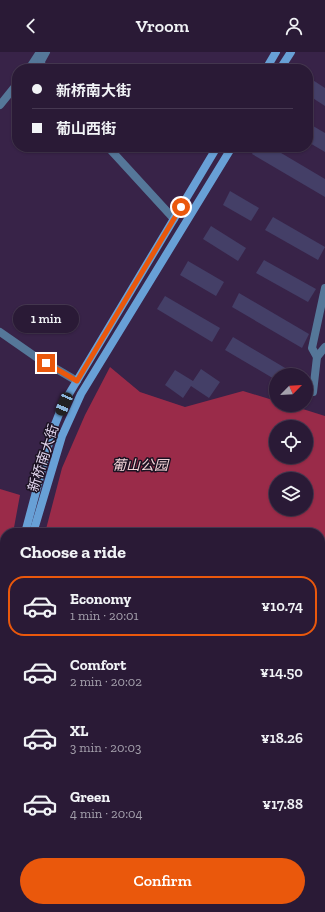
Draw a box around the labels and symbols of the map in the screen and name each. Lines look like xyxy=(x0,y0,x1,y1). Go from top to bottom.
route start xyxy=(172,198,190,216)
callout: 1 min xyxy=(13,305,79,333)
route end xyxy=(37,354,55,372)
north arrow xyxy=(269,368,313,412)
car xyxy=(54,391,74,417)
street label: 新桥南大街 xyxy=(25,422,62,494)
park label: 葡山公园 xyxy=(112,457,170,474)

